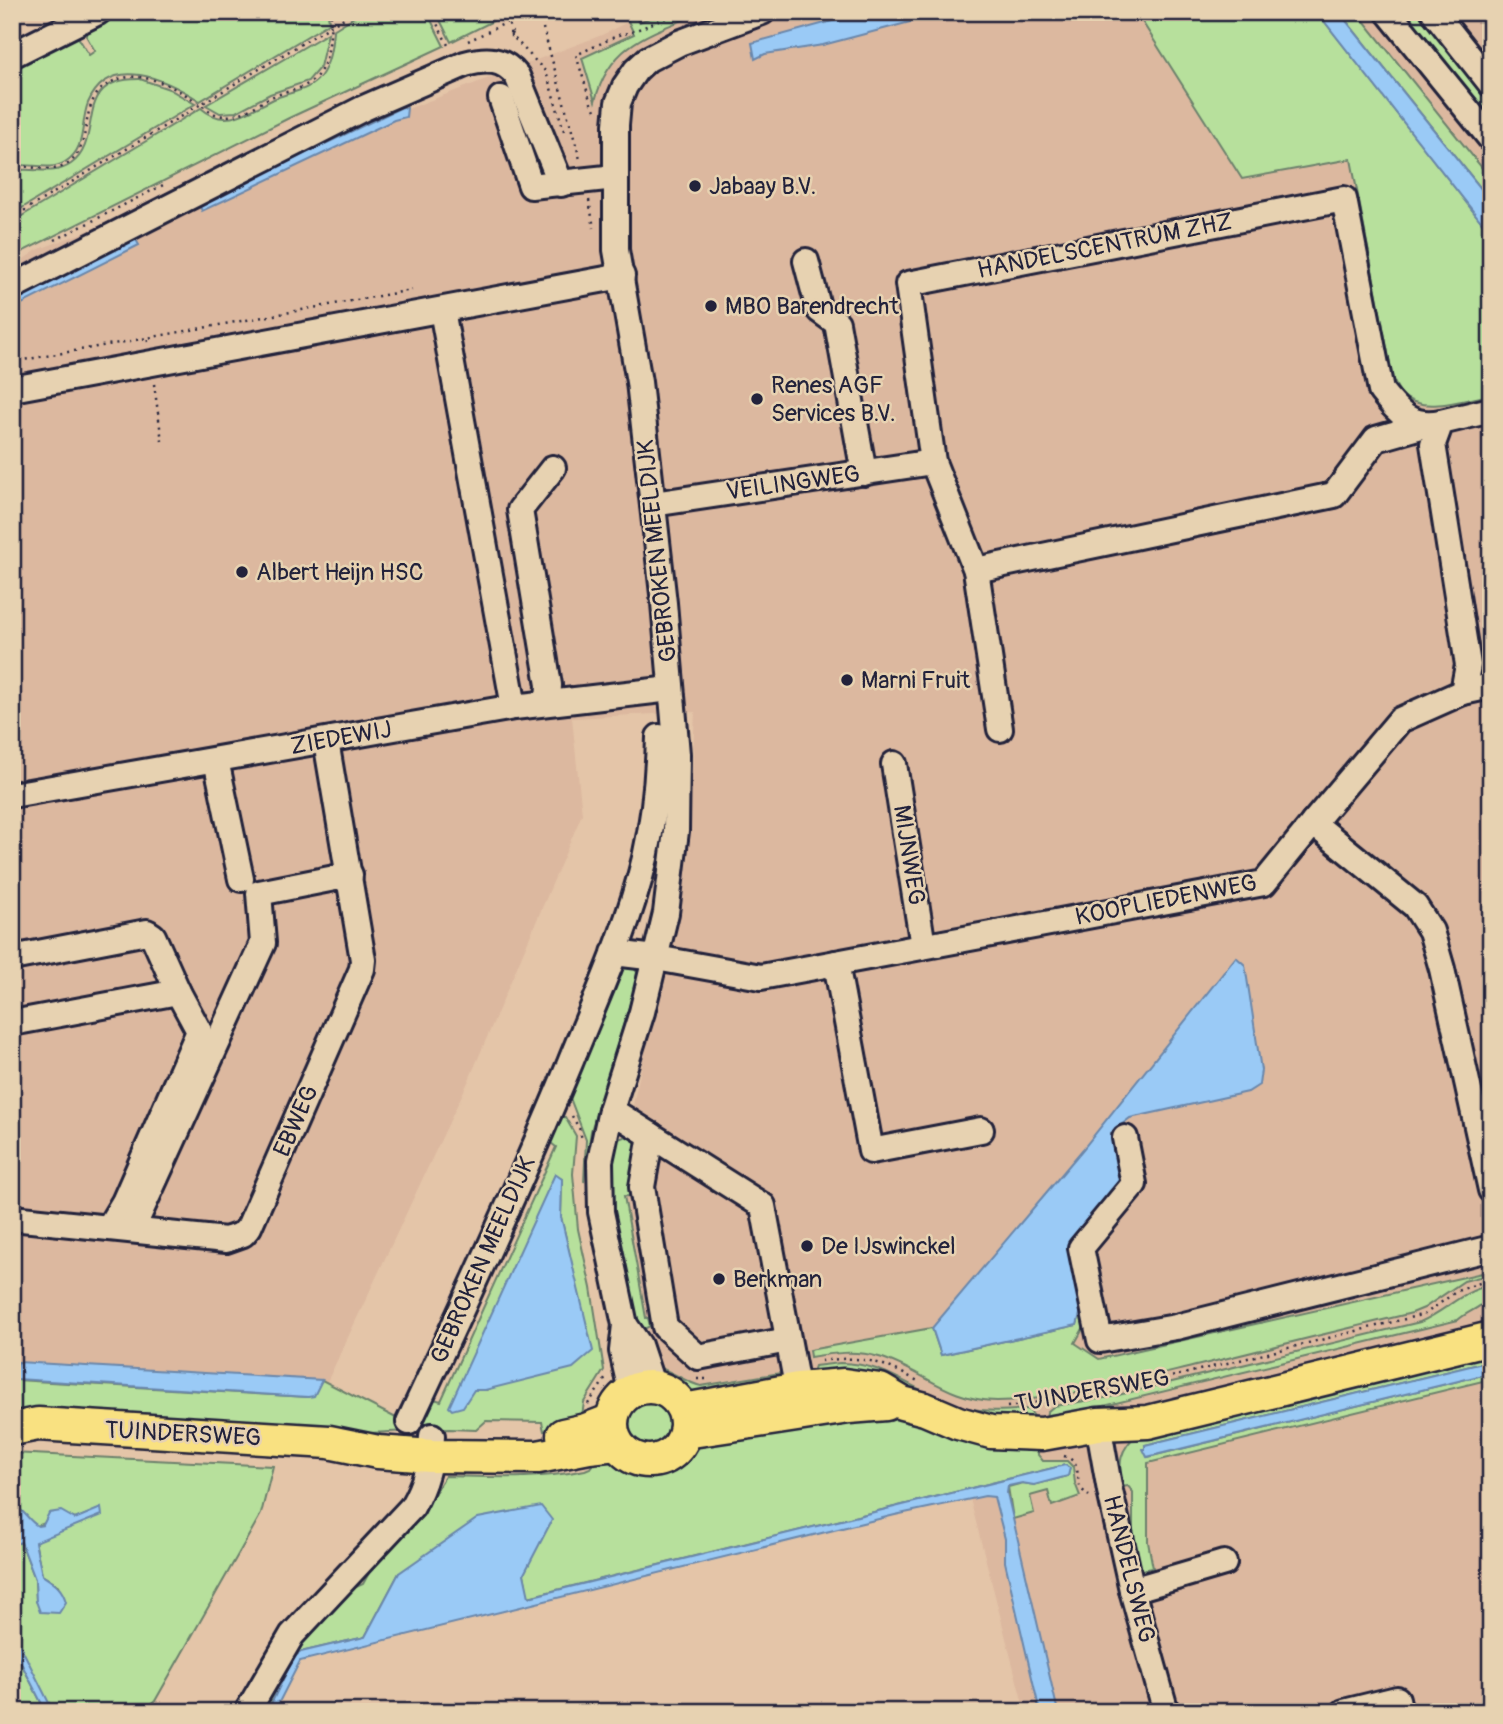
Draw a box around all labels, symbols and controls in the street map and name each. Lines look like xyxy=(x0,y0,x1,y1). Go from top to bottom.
place label: Jabaay B.V. xyxy=(709,172,816,201)
marker: Jabaay B.V. xyxy=(687,178,703,194)
street label: HANDELSCENTRUM ZHZ xyxy=(975,207,1235,285)
place label: MBO Barendrecht xyxy=(725,292,899,321)
marker: MBO Barendrecht xyxy=(703,298,719,314)
place label: Renes AGF Services B.V. xyxy=(771,371,896,428)
marker: Renes AGF Services B.V. xyxy=(749,391,765,407)
street label: GEBROKEN MEELDIJK xyxy=(631,438,683,664)
street label: VEILINGWEG xyxy=(724,459,862,507)
place label: Albert Heijn HSC xyxy=(256,558,423,587)
marker: Albert Heijn HSC xyxy=(234,564,250,580)
place label: Marni Fruit xyxy=(861,666,970,695)
marker: Marni Fruit xyxy=(839,672,855,688)
street label: ZIEDEWIJ xyxy=(288,715,394,761)
street label: MIJNWEG xyxy=(887,803,931,907)
street label: KOOPLIEDENWEG xyxy=(1073,868,1259,932)
street label: EBWEG xyxy=(268,1081,324,1161)
street label: GEBROKEN MEELDIJK xyxy=(424,1152,542,1368)
place label: De IJswinckel xyxy=(821,1232,956,1261)
marker: De IJswinckel xyxy=(799,1238,815,1254)
place label: Berkman xyxy=(733,1265,822,1294)
marker: Berkman xyxy=(711,1271,727,1287)
street label: TUINDERSWEG xyxy=(1012,1363,1172,1419)
street label: TUINDERSWEG xyxy=(104,1415,262,1453)
street label: HANDELSWEG xyxy=(1097,1492,1161,1646)

